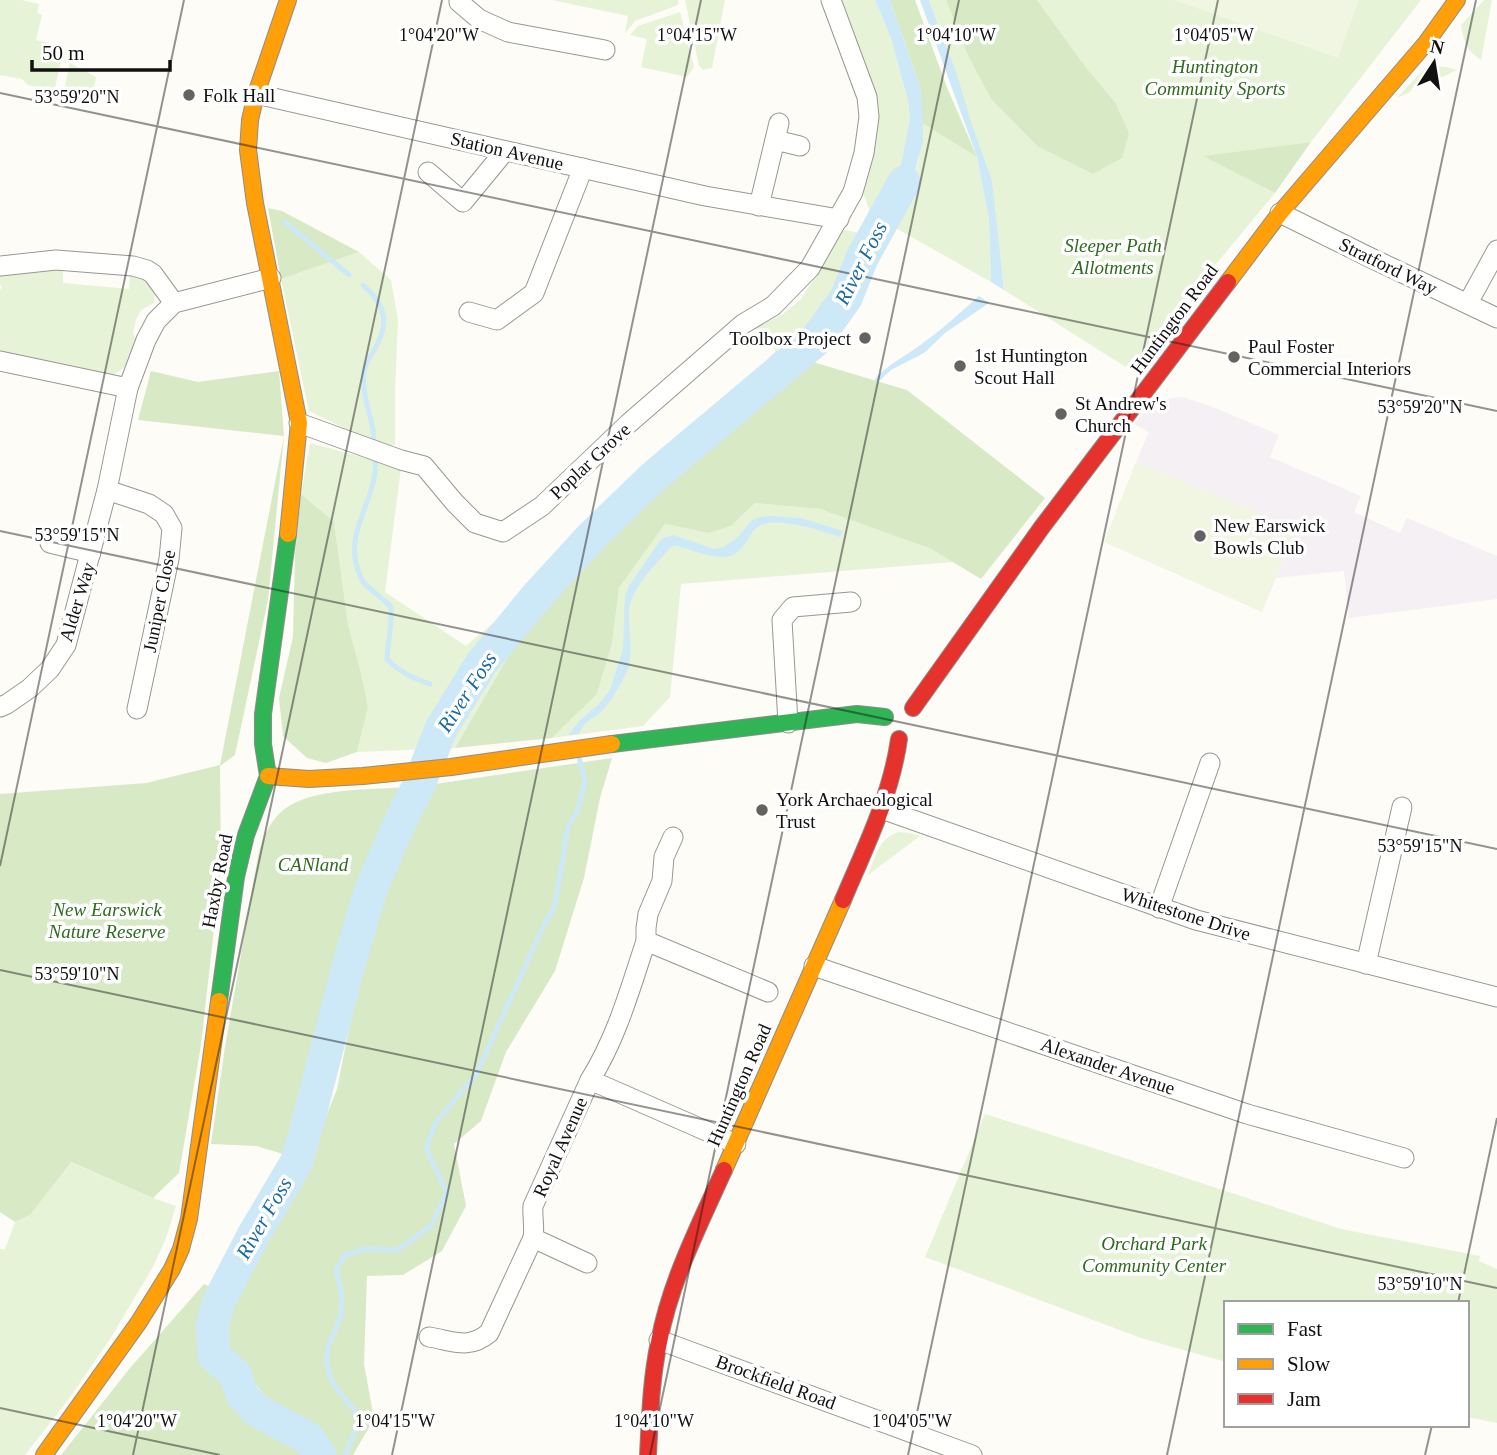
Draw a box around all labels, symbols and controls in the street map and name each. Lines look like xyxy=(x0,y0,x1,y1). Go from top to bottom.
text: 1°04'20"W xyxy=(399,25,479,45)
text: 1°04'15"W xyxy=(657,25,737,45)
text: 1°04'10"W xyxy=(916,25,996,45)
text: 1°04'05"W xyxy=(1174,25,1254,45)
scale bar xyxy=(32,28,170,72)
north arrow xyxy=(1399,28,1469,98)
text: N xyxy=(1429,35,1447,59)
text: 50 m xyxy=(42,41,85,65)
park label: Huntington Community Sports xyxy=(1145,56,1285,99)
place label: Folk Hall xyxy=(203,85,275,106)
text: 53°59'20"N xyxy=(35,87,119,107)
marker: Folk Hall xyxy=(181,87,197,103)
street label: Station Avenue xyxy=(449,128,565,174)
water label: River Foss xyxy=(829,217,892,310)
street label: Stratford Way xyxy=(1336,233,1441,299)
park label: Sleeper Path Allotments xyxy=(1064,235,1162,278)
street label: Huntington Road xyxy=(1126,260,1222,378)
place label: Toolbox Project xyxy=(729,328,852,349)
marker: Toolbox Project xyxy=(857,330,873,346)
place label: Paul Foster Commercial Interiors xyxy=(1248,336,1411,379)
place label: 1st Huntington Scout Hall xyxy=(974,345,1088,388)
marker: Paul Foster Commercial Interiors xyxy=(1226,349,1242,365)
marker: 1st Huntington Scout Hall xyxy=(952,358,968,374)
place label: St Andrew's Church xyxy=(1075,393,1167,436)
text: 53°59'20"N xyxy=(1378,397,1462,417)
marker: St Andrew's Church xyxy=(1053,406,1069,422)
street label: Poplar Grove xyxy=(546,419,634,503)
place label: New Earswick Bowls Club xyxy=(1214,515,1326,558)
text: 53°59'15"N xyxy=(35,525,119,545)
marker: New Earswick Bowls Club xyxy=(1192,528,1208,544)
street label: Juniper Close xyxy=(139,548,179,654)
street label: Alder Way xyxy=(55,559,99,644)
water label: River Foss xyxy=(432,648,502,737)
place label: York Archaeological Trust xyxy=(776,789,933,832)
marker: York Archaeological Trust xyxy=(754,802,770,818)
street label: Haxby Road xyxy=(198,832,237,930)
text: 53°59'15"N xyxy=(1378,836,1462,856)
park label: CANland xyxy=(278,854,349,875)
street label: Whitestone Drive xyxy=(1119,883,1253,945)
park label: New Earswick Nature Reserve xyxy=(48,899,165,942)
text: 53°59'10"N xyxy=(35,964,119,984)
street label: Huntington Road xyxy=(703,1020,776,1149)
street label: Alexander Avenue xyxy=(1038,1033,1178,1099)
street label: Royal Avenue xyxy=(529,1094,591,1200)
water label: River Foss xyxy=(231,1173,297,1264)
park label: Orchard Park Community Center xyxy=(1082,1233,1227,1276)
text: 53°59'10"N xyxy=(1378,1274,1462,1294)
legend xyxy=(1224,1301,1469,1427)
text: Fast xyxy=(1287,1317,1322,1341)
street label: Brockfield Road xyxy=(713,1351,839,1414)
text: Slow xyxy=(1287,1352,1331,1376)
text: Jam xyxy=(1287,1387,1321,1411)
text: 1°04'20"W xyxy=(97,1411,177,1431)
text: 1°04'15"W xyxy=(355,1411,435,1431)
text: 1°04'10"W xyxy=(614,1411,694,1431)
text: 1°04'05"W xyxy=(872,1411,952,1431)

